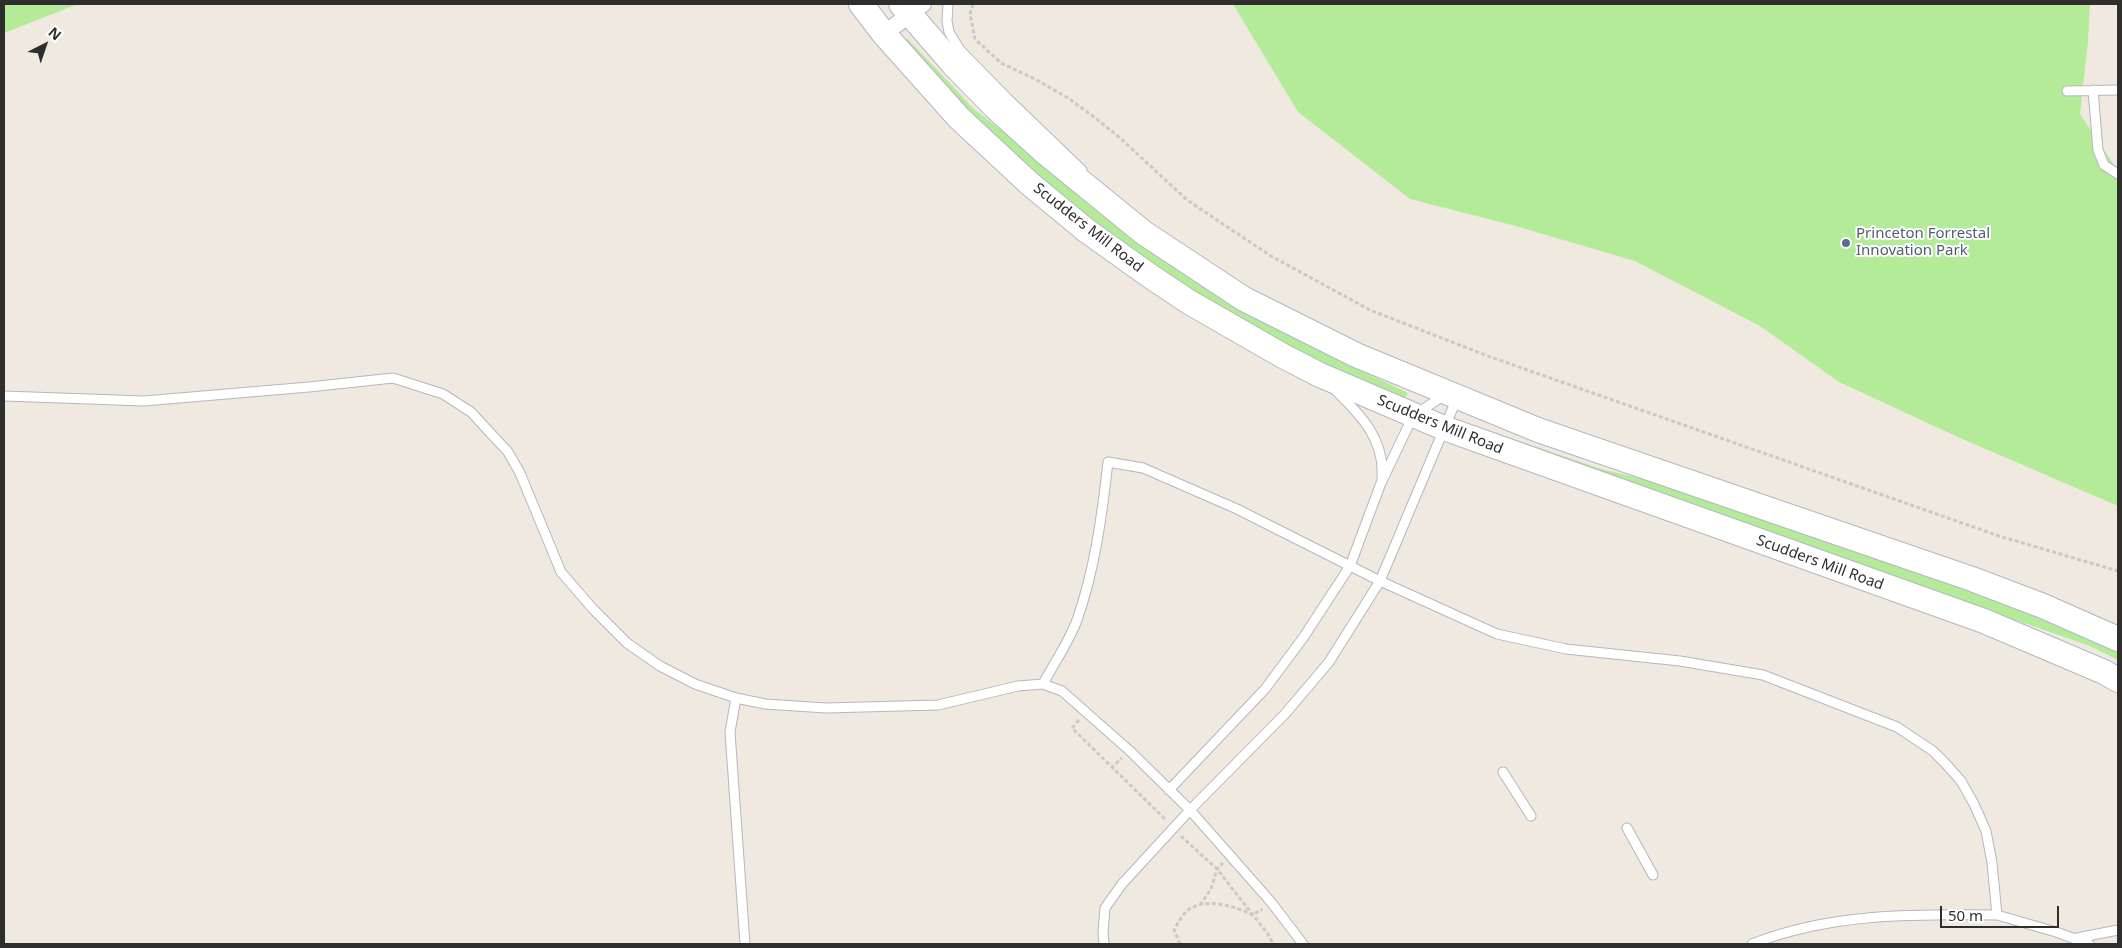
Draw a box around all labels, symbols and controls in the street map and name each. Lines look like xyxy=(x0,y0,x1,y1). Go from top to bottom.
north arrow xyxy=(20,20,70,70)
text: N xyxy=(45,22,66,44)
street label: Scudders Mill Road xyxy=(1030,180,1146,276)
place label: Princeton Forrestal Innovation Park xyxy=(1856,225,1990,260)
marker: Princeton Forrestal Innovation Park xyxy=(1840,237,1852,249)
street label: Scudders Mill Road xyxy=(1374,392,1506,458)
street label: Scudders Mill Road xyxy=(1754,532,1886,594)
scale bar xyxy=(1942,896,2061,928)
text: 50 m xyxy=(1948,905,1983,925)

